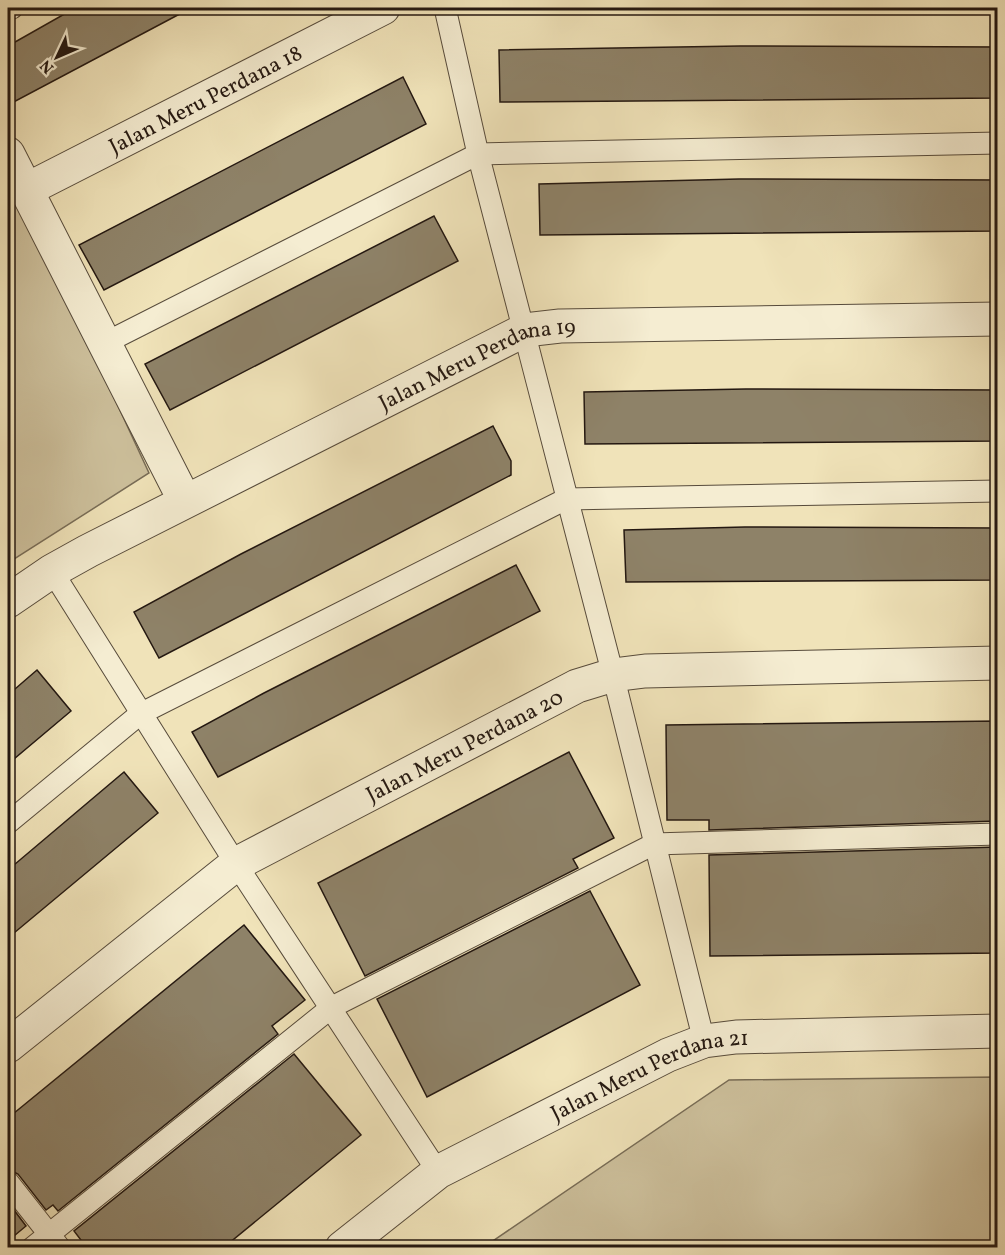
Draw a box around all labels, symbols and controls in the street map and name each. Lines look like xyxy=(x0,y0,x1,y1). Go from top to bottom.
north arrow xyxy=(27,27,87,87)
street label: Jalan Meru Perdana 18 xyxy=(104,39,308,163)
text: N xyxy=(35,54,60,78)
street label: Jalan Meru Perdana 19 xyxy=(374,313,576,420)
street label: Jalan Meru Perdana 20 xyxy=(361,683,569,811)
street label: Jalan Meru Perdana 21 xyxy=(546,1024,749,1130)

